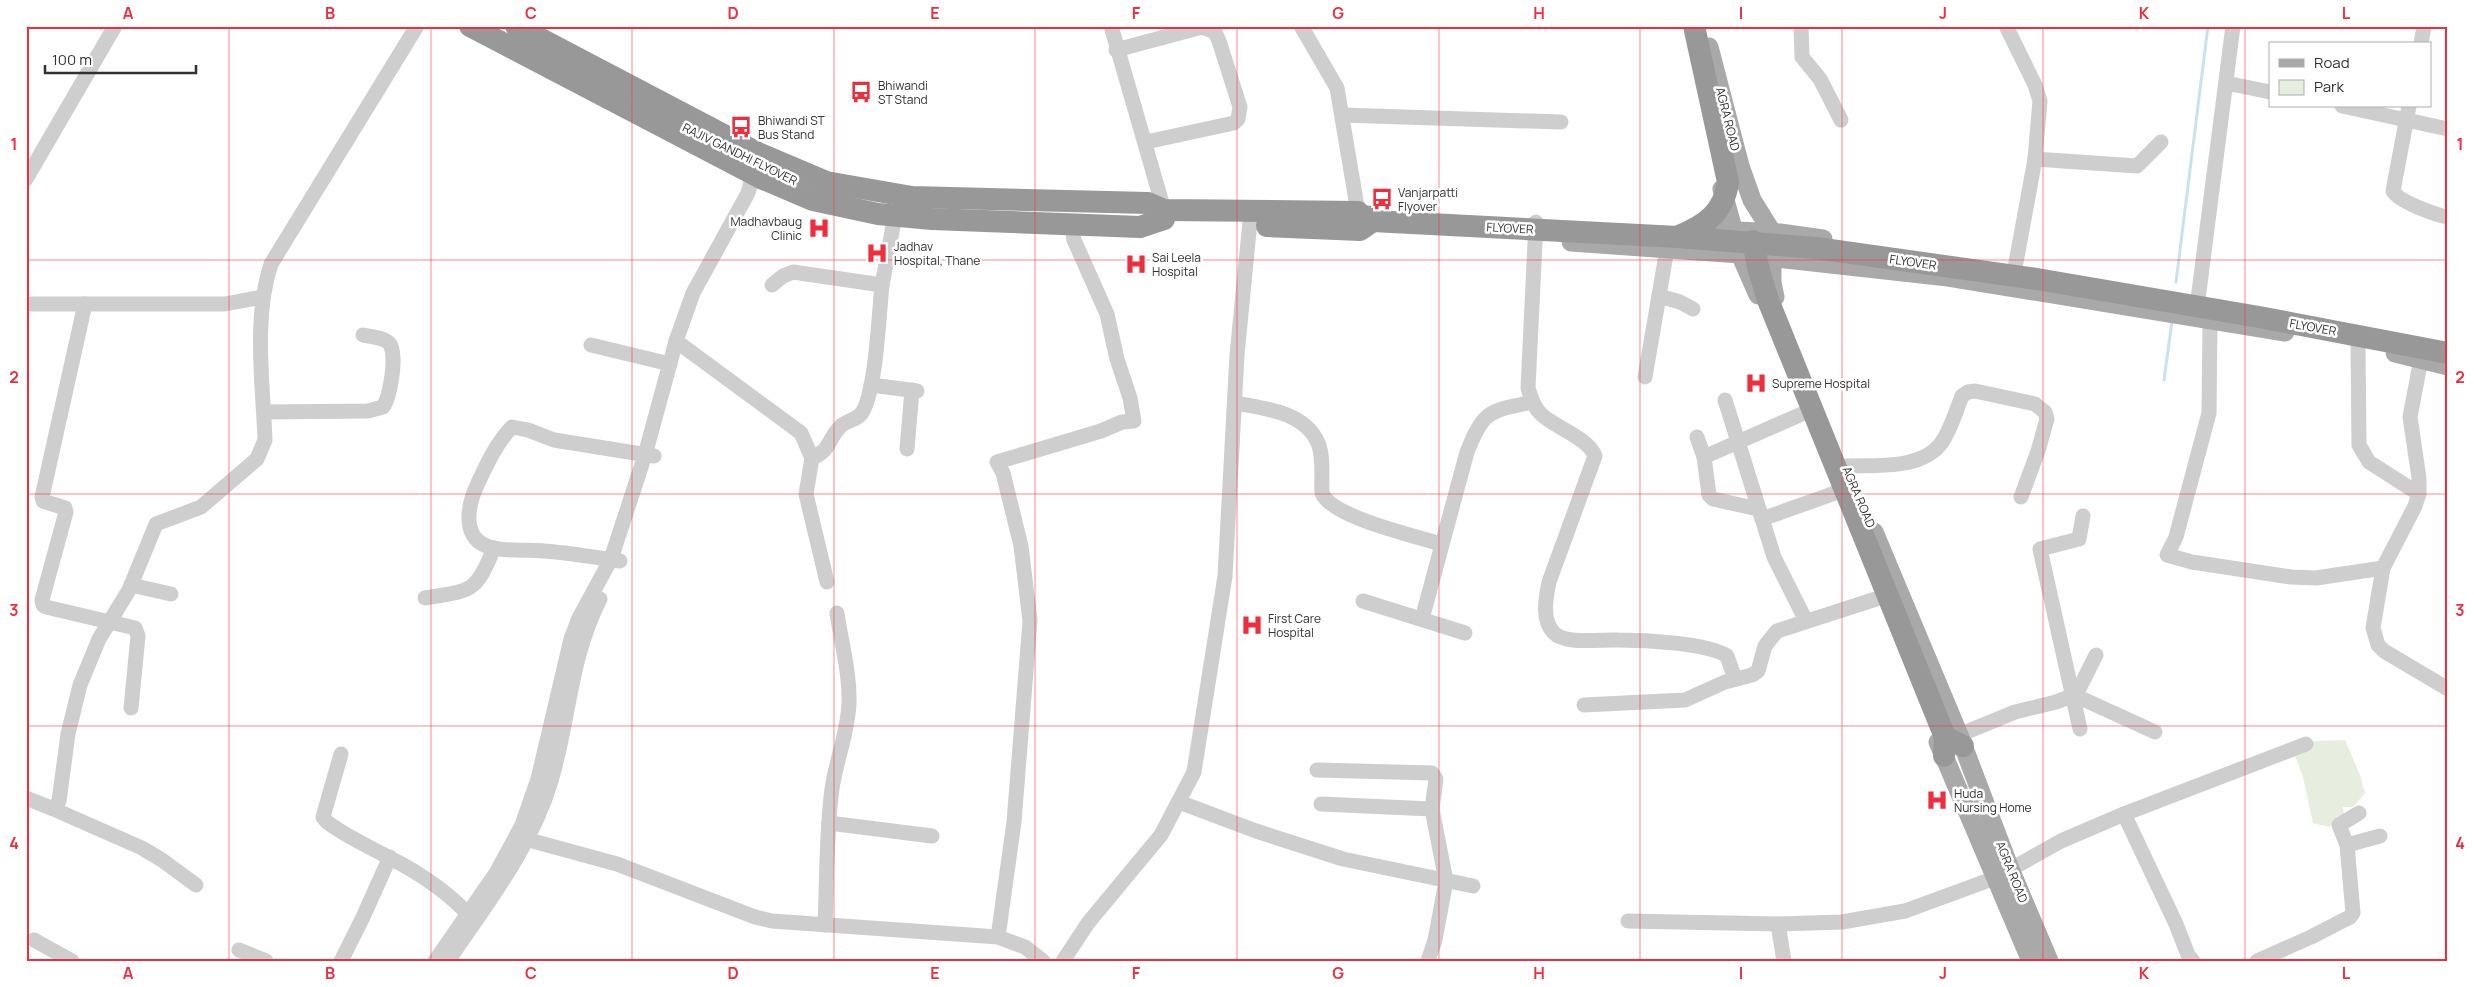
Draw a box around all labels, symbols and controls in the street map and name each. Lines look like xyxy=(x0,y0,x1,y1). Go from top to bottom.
text: A xyxy=(123,2,134,24)
text: B xyxy=(325,2,335,24)
text: C xyxy=(525,2,537,24)
text: D xyxy=(727,2,739,24)
text: E xyxy=(930,2,940,24)
text: F xyxy=(1132,2,1141,24)
text: G xyxy=(1332,2,1344,24)
text: H xyxy=(1533,2,1545,24)
text: I xyxy=(1739,2,1743,24)
text: J xyxy=(1939,2,1947,24)
text: K xyxy=(2139,2,2150,24)
text: L xyxy=(2342,2,2351,24)
scale bar xyxy=(45,42,196,74)
legend xyxy=(2269,42,2432,108)
text: 100 m xyxy=(52,49,92,70)
text: Road xyxy=(2314,52,2350,73)
text: Park xyxy=(2314,76,2344,97)
place label: Bhiwandi ST Stand xyxy=(878,77,928,108)
bus stop icon: Bhiwandi ST Stand xyxy=(848,79,874,105)
street label: AGRA ROAD xyxy=(1712,85,1744,153)
place label: Bhiwandi ST Bus Stand xyxy=(758,112,826,143)
bus stop icon: Bhiwandi ST Bus Stand xyxy=(728,114,754,140)
street label: RAJIV GANDHI FLYOVER xyxy=(680,119,801,189)
text: 1 xyxy=(10,133,18,155)
text: 1 xyxy=(2456,133,2464,155)
place label: Vanjarpatti Flyover xyxy=(1398,184,1458,215)
bus stop icon: Vanjarpatti Flyover xyxy=(1369,186,1395,212)
place label: Madhavbaug Clinic xyxy=(730,213,802,244)
hospital icon: Madhavbaug Clinic xyxy=(806,215,832,241)
street label: FLYOVER xyxy=(1486,218,1534,238)
place label: Jadhav Hospital, Thane xyxy=(894,238,980,269)
hospital icon: Jadhav Hospital, Thane xyxy=(864,240,890,266)
place label: Sai Leela Hospital xyxy=(1152,249,1201,280)
street label: FLYOVER xyxy=(1888,250,1938,274)
hospital icon: Sai Leela Hospital xyxy=(1123,251,1149,277)
street label: FLYOVER xyxy=(2288,315,2338,340)
text: 2 xyxy=(9,366,19,388)
text: 2 xyxy=(2455,366,2465,388)
hospital icon: Supreme Hospital xyxy=(1743,370,1769,396)
place label: Supreme Hospital xyxy=(1772,375,1870,392)
street label: AGRA ROAD xyxy=(1838,464,1880,530)
text: 3 xyxy=(9,599,19,621)
text: 3 xyxy=(2455,599,2465,621)
place label: First Care Hospital xyxy=(1268,610,1321,641)
hospital icon: First Care Hospital xyxy=(1239,612,1265,638)
place label: Huda Nursing Home xyxy=(1954,785,2032,816)
hospital icon: Huda Nursing Home xyxy=(1924,787,1950,813)
text: 4 xyxy=(9,832,19,854)
text: 4 xyxy=(2455,832,2465,854)
street label: AGRA ROAD xyxy=(1992,839,2032,905)
text: A xyxy=(123,962,134,984)
text: B xyxy=(325,962,335,984)
text: C xyxy=(525,962,537,984)
text: D xyxy=(727,962,739,984)
text: E xyxy=(930,962,940,984)
text: F xyxy=(1132,962,1141,984)
text: G xyxy=(1332,962,1344,984)
text: H xyxy=(1533,962,1545,984)
text: I xyxy=(1739,962,1743,984)
text: J xyxy=(1939,962,1947,984)
text: K xyxy=(2139,962,2150,984)
text: L xyxy=(2342,962,2351,984)

